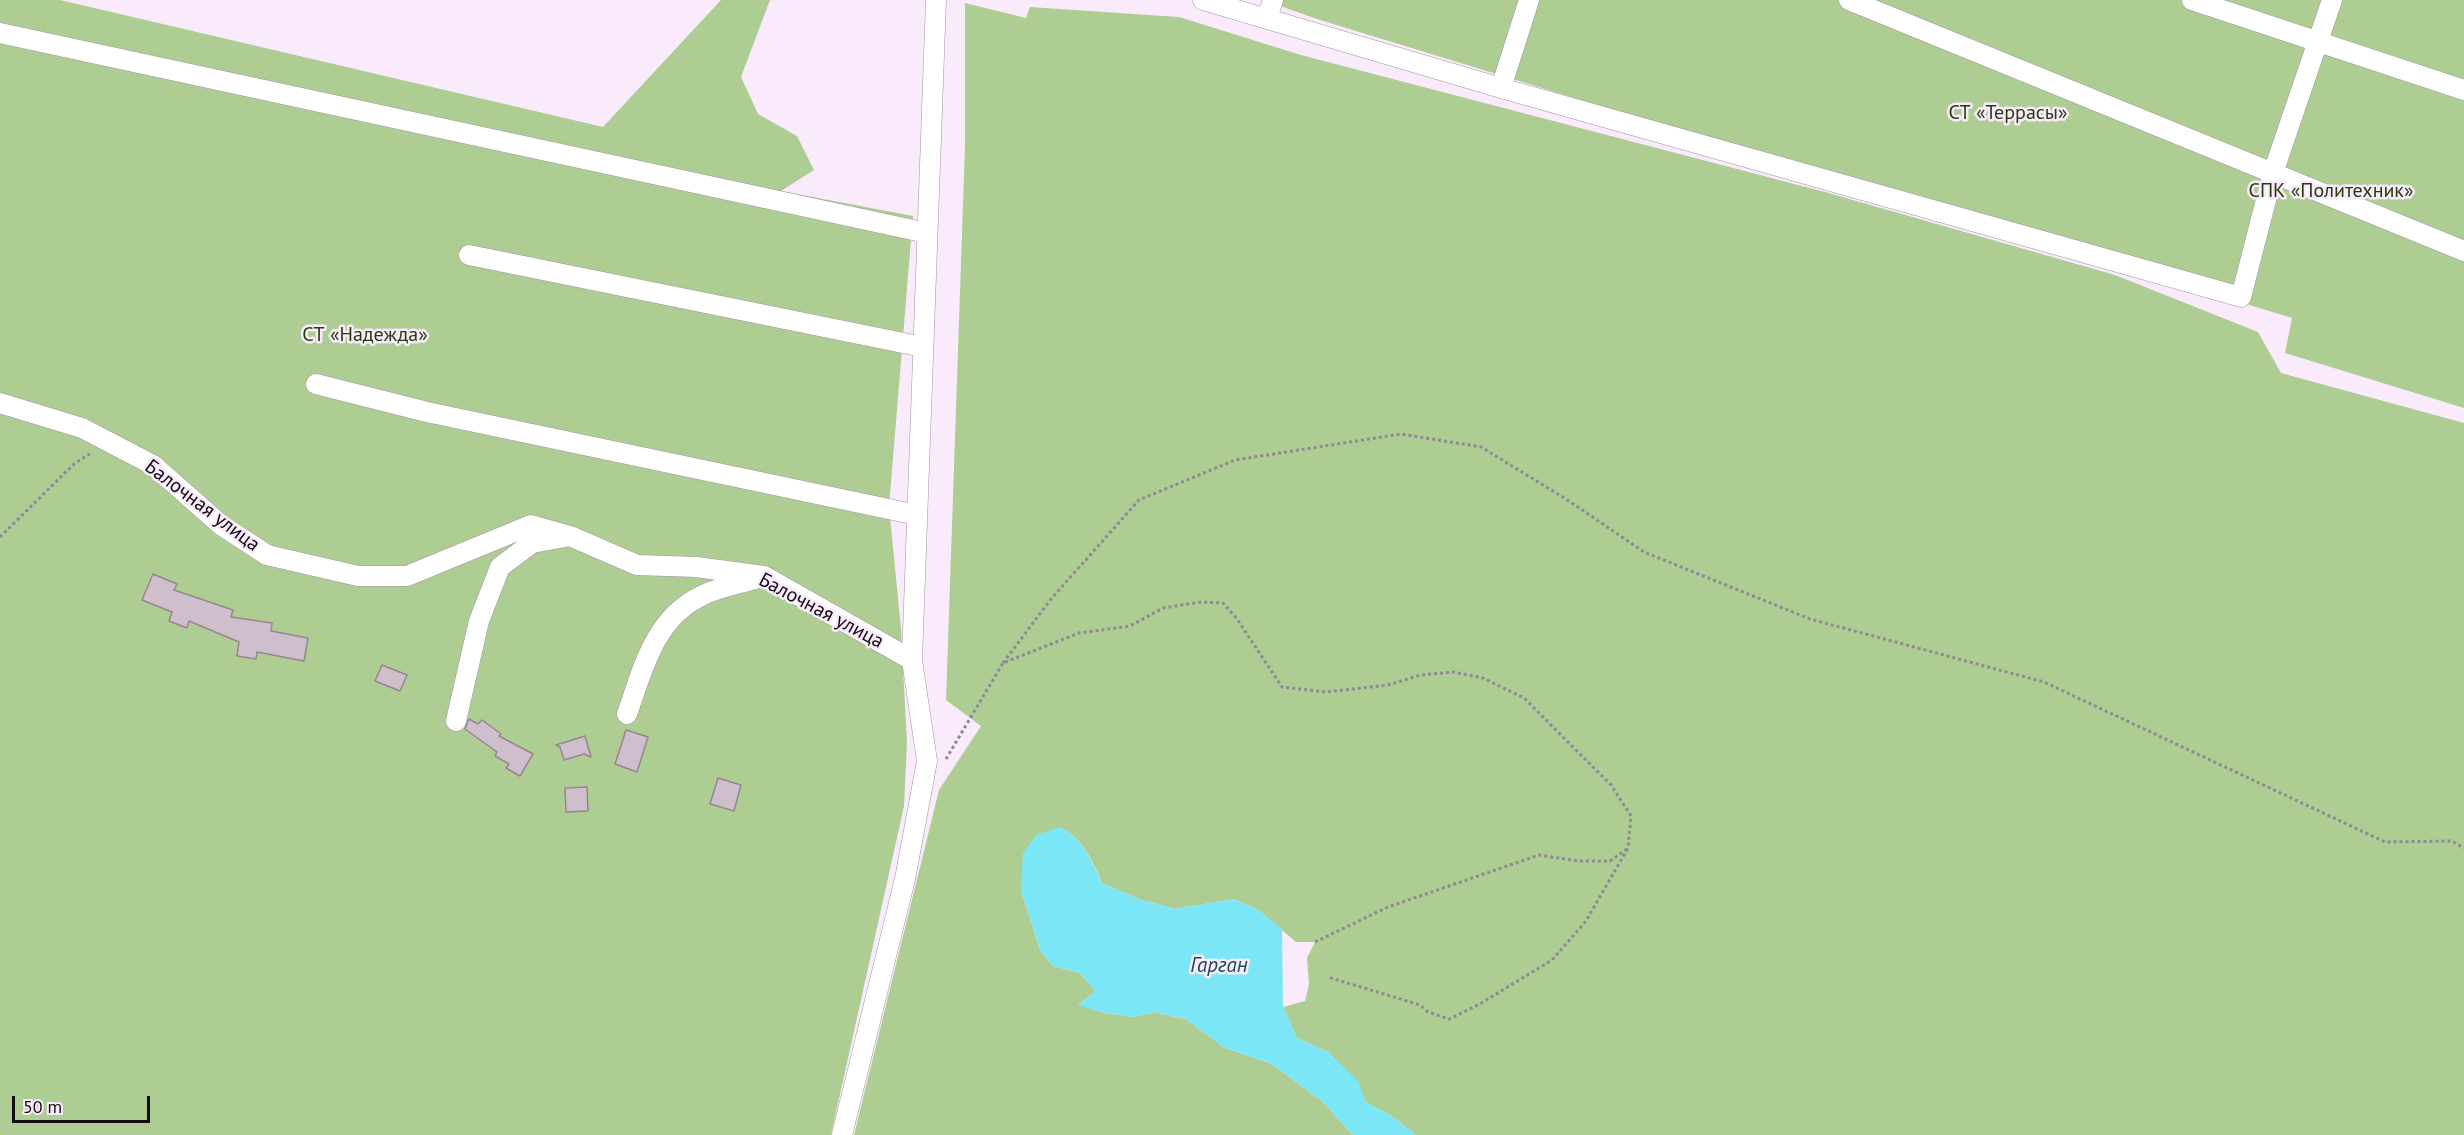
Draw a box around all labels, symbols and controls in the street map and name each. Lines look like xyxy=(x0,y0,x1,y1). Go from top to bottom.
park label: СТ «Террасы» xyxy=(1948,101,2068,125)
park label: СПК «Политехник» xyxy=(2249,179,2413,203)
park label: СТ «Надежда» xyxy=(302,323,428,347)
street label: Балочная улица xyxy=(140,455,264,557)
street label: Балочная улица xyxy=(754,568,888,654)
water label: Гарган xyxy=(1190,953,1248,979)
scale bar xyxy=(15,1084,153,1122)
text: 50 m xyxy=(23,1095,62,1118)

